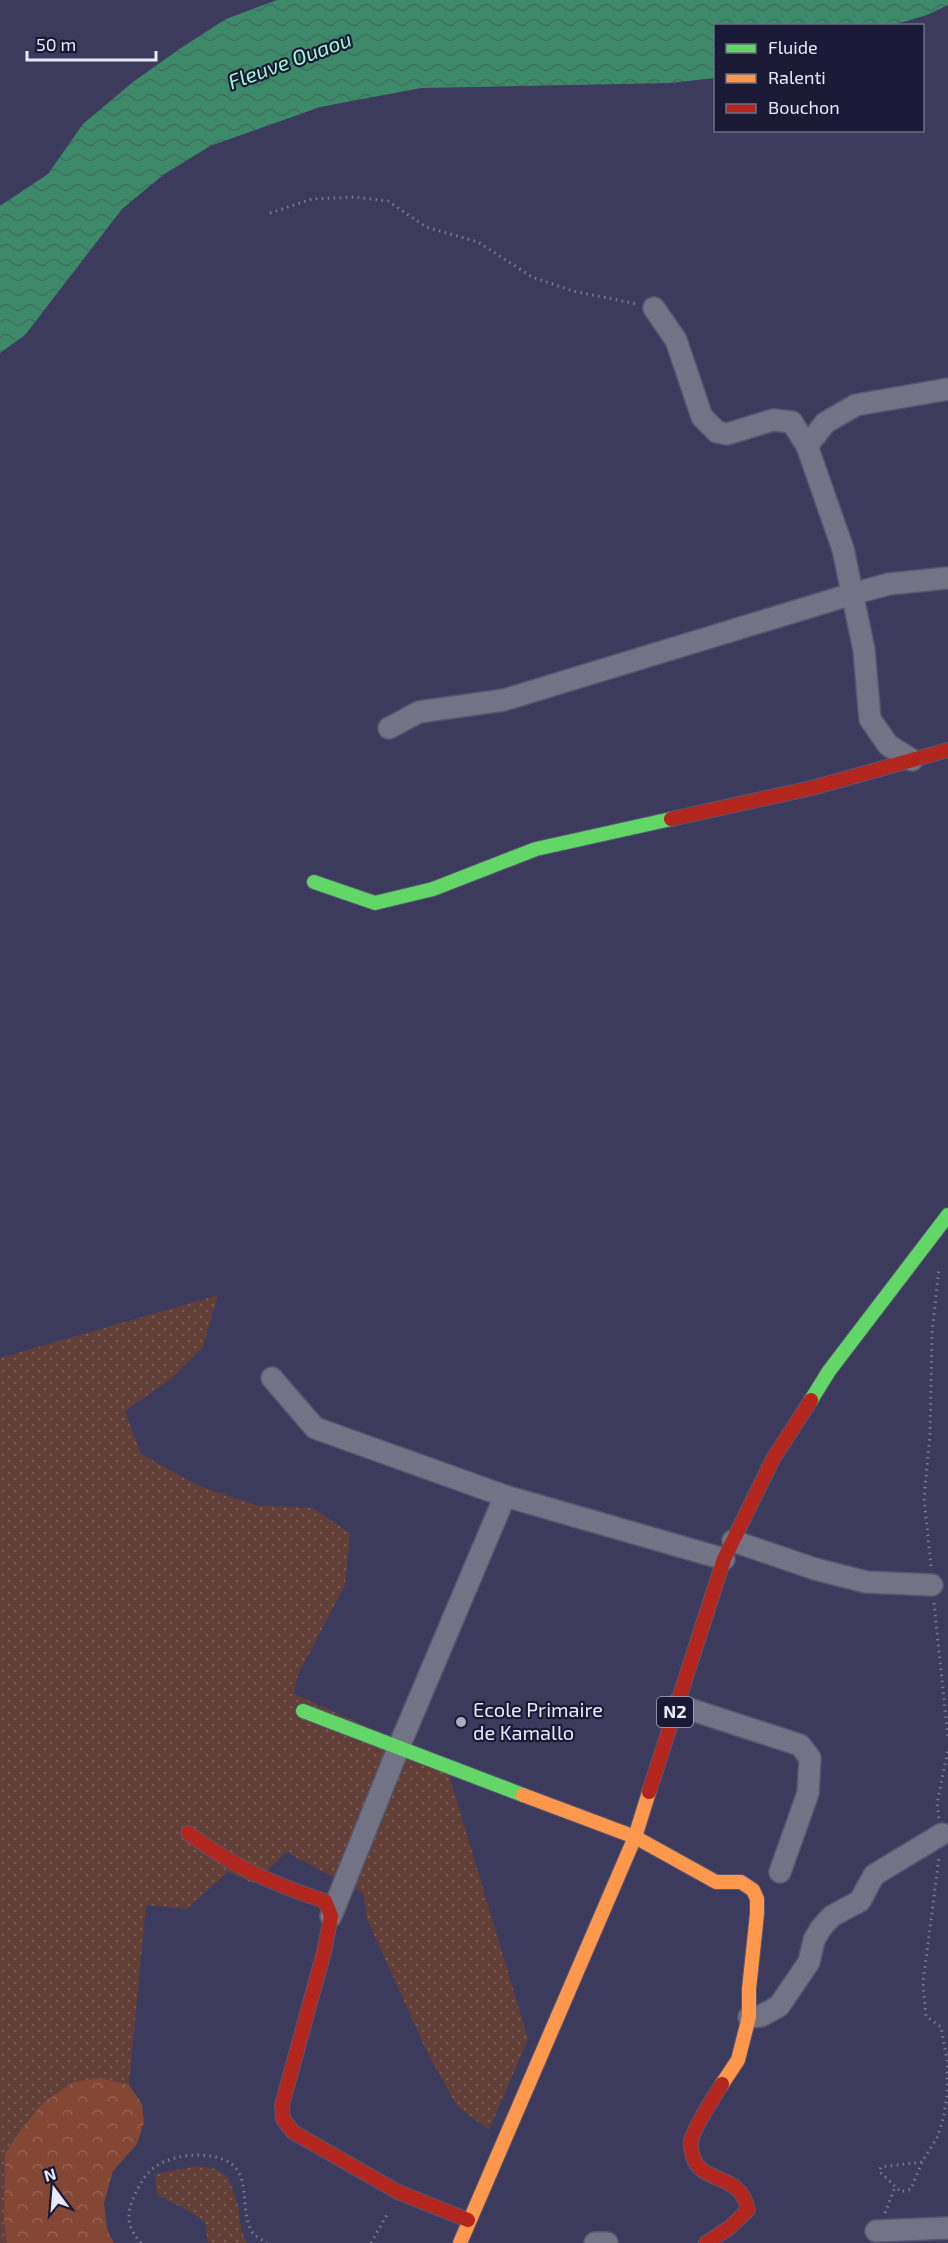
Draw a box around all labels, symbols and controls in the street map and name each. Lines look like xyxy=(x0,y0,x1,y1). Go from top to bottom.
scale bar xyxy=(27,24,156,62)
legend xyxy=(714,24,924,132)
water label: Fleuve Ouaou xyxy=(224,26,355,93)
text: 50 m xyxy=(36,33,76,55)
text: Fluide xyxy=(768,36,818,58)
text: Ralenti xyxy=(768,66,826,88)
text: Bouchon xyxy=(768,96,840,118)
place label: Ecole Primaire de Kamallo xyxy=(473,1697,603,1744)
road number: N2 xyxy=(657,1697,693,1727)
marker: Ecole Primaire de Kamallo xyxy=(454,1715,468,1729)
north arrow xyxy=(24,2159,84,2219)
text: N xyxy=(42,2163,58,2185)

